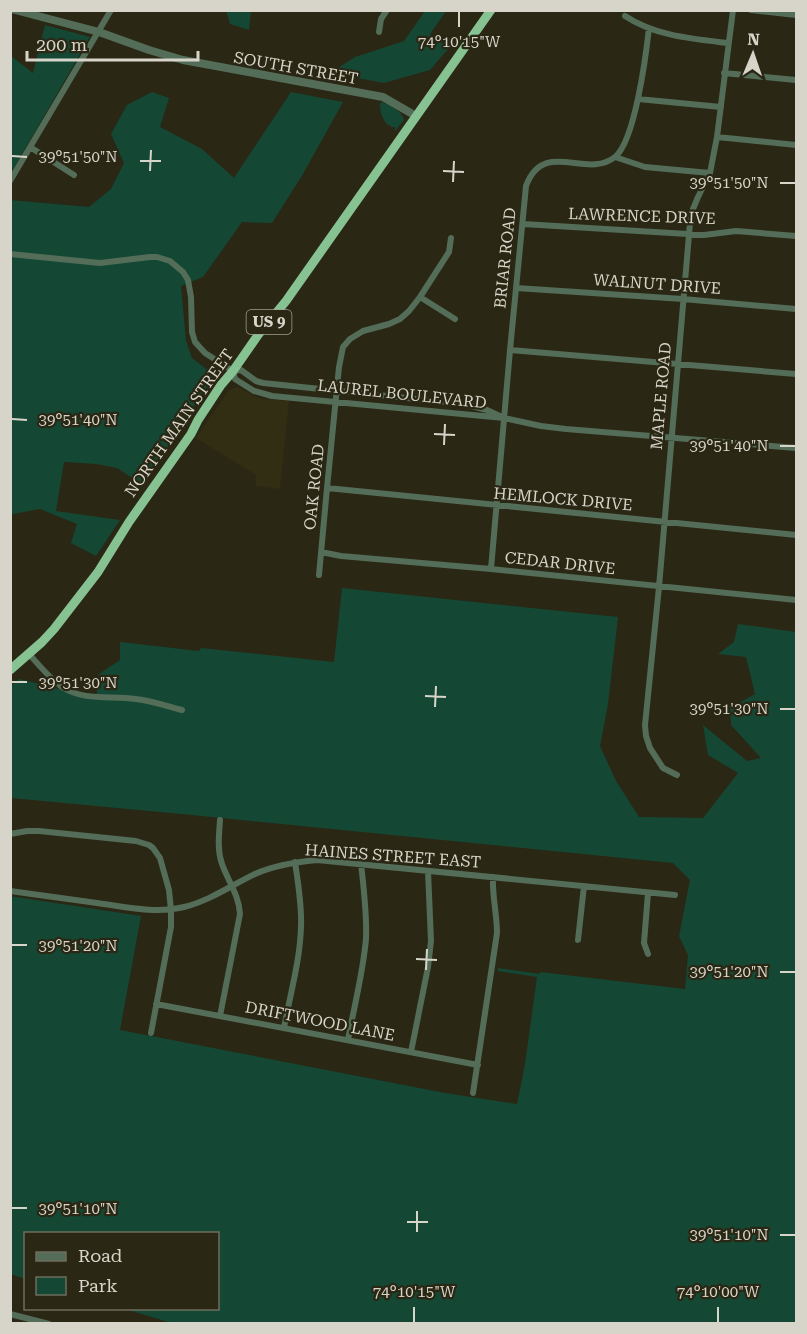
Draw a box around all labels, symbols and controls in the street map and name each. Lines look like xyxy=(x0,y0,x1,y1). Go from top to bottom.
scale bar xyxy=(27,24,198,62)
north arrow xyxy=(723,24,783,84)
text: N xyxy=(747,30,760,49)
text: 74°10'15"W xyxy=(418,33,501,51)
text: 200 m xyxy=(36,34,87,55)
street label: SOUTH STREET xyxy=(232,48,360,88)
text: 39°51'50"N xyxy=(38,148,118,166)
text: 39°51'50"N xyxy=(689,174,769,192)
street label: LAWRENCE DRIVE xyxy=(568,204,716,228)
street label: BRIAR ROAD xyxy=(490,207,520,309)
street label: WALNUT DRIVE xyxy=(592,270,722,298)
road number: US 9 xyxy=(246,310,292,334)
street label: MAPLE ROAD xyxy=(647,341,675,451)
street label: NORTH MAIN STREET xyxy=(121,345,238,501)
street label: LAUREL BOULEVARD xyxy=(316,376,488,412)
text: 39°51'40"N xyxy=(38,411,118,429)
text: 39°51'40"N xyxy=(689,437,769,455)
street label: OAK ROAD xyxy=(300,443,328,531)
street label: HEMLOCK DRIVE xyxy=(493,483,633,515)
street label: CEDAR DRIVE xyxy=(504,548,616,578)
text: 39°51'30"N xyxy=(38,674,118,692)
text: 39°51'30"N xyxy=(689,700,769,718)
street label: HAINES STREET EAST xyxy=(304,840,482,872)
text: 39°51'20"N xyxy=(38,937,118,955)
text: 39°51'20"N xyxy=(689,963,769,981)
street label: DRIFTWOOD LANE xyxy=(243,997,397,1045)
text: 39°51'10"N xyxy=(38,1200,118,1218)
text: 39°51'10"N xyxy=(689,1226,769,1244)
legend xyxy=(24,1232,219,1310)
text: Road xyxy=(78,1245,123,1266)
text: Park xyxy=(78,1275,118,1296)
text: 74°10'15"W xyxy=(373,1283,456,1301)
text: 74°10'00"W xyxy=(677,1283,760,1301)

